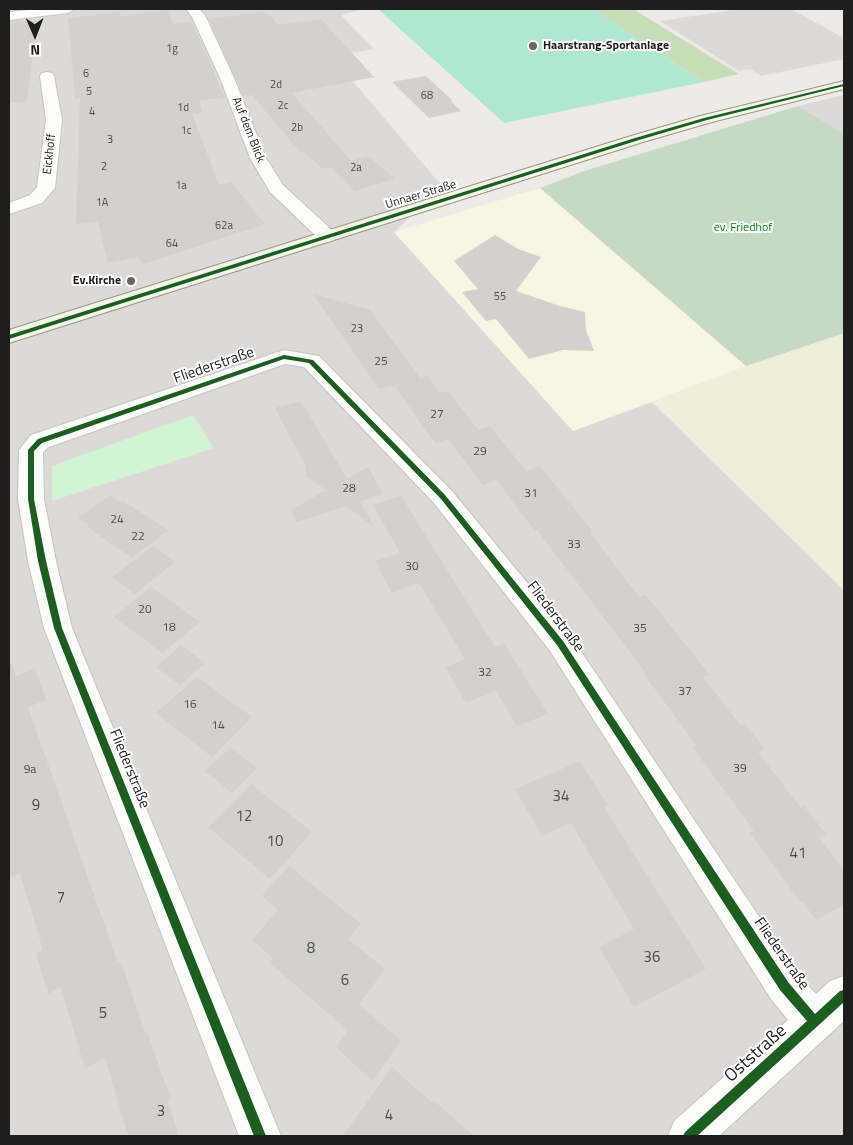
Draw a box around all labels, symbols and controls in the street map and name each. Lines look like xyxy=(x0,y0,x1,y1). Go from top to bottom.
north arrow xyxy=(10,10,60,60)
place label: Haarstrang-Sportanlage xyxy=(543,39,669,53)
text: N xyxy=(30,40,40,61)
marker: Haarstrang-Sportanlage xyxy=(527,40,539,52)
house number: 1g xyxy=(166,42,178,56)
house number: 6 xyxy=(83,67,89,81)
house number: 2d xyxy=(270,78,282,92)
house number: 5 xyxy=(86,85,92,99)
house number: 68 xyxy=(421,89,433,103)
street label: Auf dem Blick xyxy=(228,95,268,165)
house number: 2c xyxy=(278,99,288,113)
house number: 1d xyxy=(177,101,189,115)
house number: 4 xyxy=(89,105,95,119)
house number: 2b xyxy=(291,121,303,135)
house number: 1c xyxy=(181,124,191,138)
street label: Eickhoff xyxy=(41,133,59,175)
house number: 3 xyxy=(107,133,113,147)
house number: 2 xyxy=(101,160,107,174)
house number: 2a xyxy=(350,161,362,175)
street label: Unnaer Straße xyxy=(384,177,458,213)
house number: 1a xyxy=(175,179,187,193)
house number: 1A xyxy=(96,196,108,210)
house number: 62a xyxy=(215,219,233,233)
park label: ev. Friedhof xyxy=(714,221,772,235)
house number: 64 xyxy=(166,237,178,251)
place label: Ev.Kirche xyxy=(73,274,121,288)
marker: Ev.Kirche xyxy=(125,275,137,287)
house number: 55 xyxy=(494,290,506,304)
house number: 23 xyxy=(351,322,363,336)
street label: Fliederstraße xyxy=(171,344,257,388)
house number: 25 xyxy=(374,355,388,369)
house number: 27 xyxy=(430,408,444,422)
house number: 29 xyxy=(473,445,487,459)
house number: 28 xyxy=(342,482,356,496)
house number: 31 xyxy=(524,487,538,501)
house number: 24 xyxy=(110,513,124,527)
house number: 22 xyxy=(131,530,145,544)
house number: 33 xyxy=(567,538,581,552)
house number: 30 xyxy=(405,560,419,574)
street label: Fliederstraße xyxy=(523,578,587,656)
house number: 20 xyxy=(138,603,152,617)
house number: 18 xyxy=(162,621,176,635)
house number: 35 xyxy=(633,622,647,636)
house number: 32 xyxy=(478,666,492,680)
house number: 37 xyxy=(678,685,692,699)
house number: 16 xyxy=(183,698,197,712)
house number: 14 xyxy=(211,719,225,733)
street label: Fliederstraße xyxy=(105,727,153,811)
house number: 39 xyxy=(733,762,747,776)
house number: 9a xyxy=(24,763,36,777)
house number: 34 xyxy=(553,788,569,806)
house number: 9 xyxy=(32,797,40,815)
house number: 12 xyxy=(236,808,252,826)
house number: 10 xyxy=(267,833,283,851)
house number: 41 xyxy=(790,845,806,863)
house number: 7 xyxy=(57,889,65,907)
street label: Fliederstraße xyxy=(750,914,812,994)
house number: 8 xyxy=(307,940,315,958)
house number: 36 xyxy=(644,949,660,967)
house number: 6 xyxy=(341,972,349,990)
house number: 5 xyxy=(99,1005,107,1023)
street label: Oststraße xyxy=(721,1021,791,1087)
house number: 3 xyxy=(157,1103,165,1121)
house number: 4 xyxy=(385,1107,393,1125)

